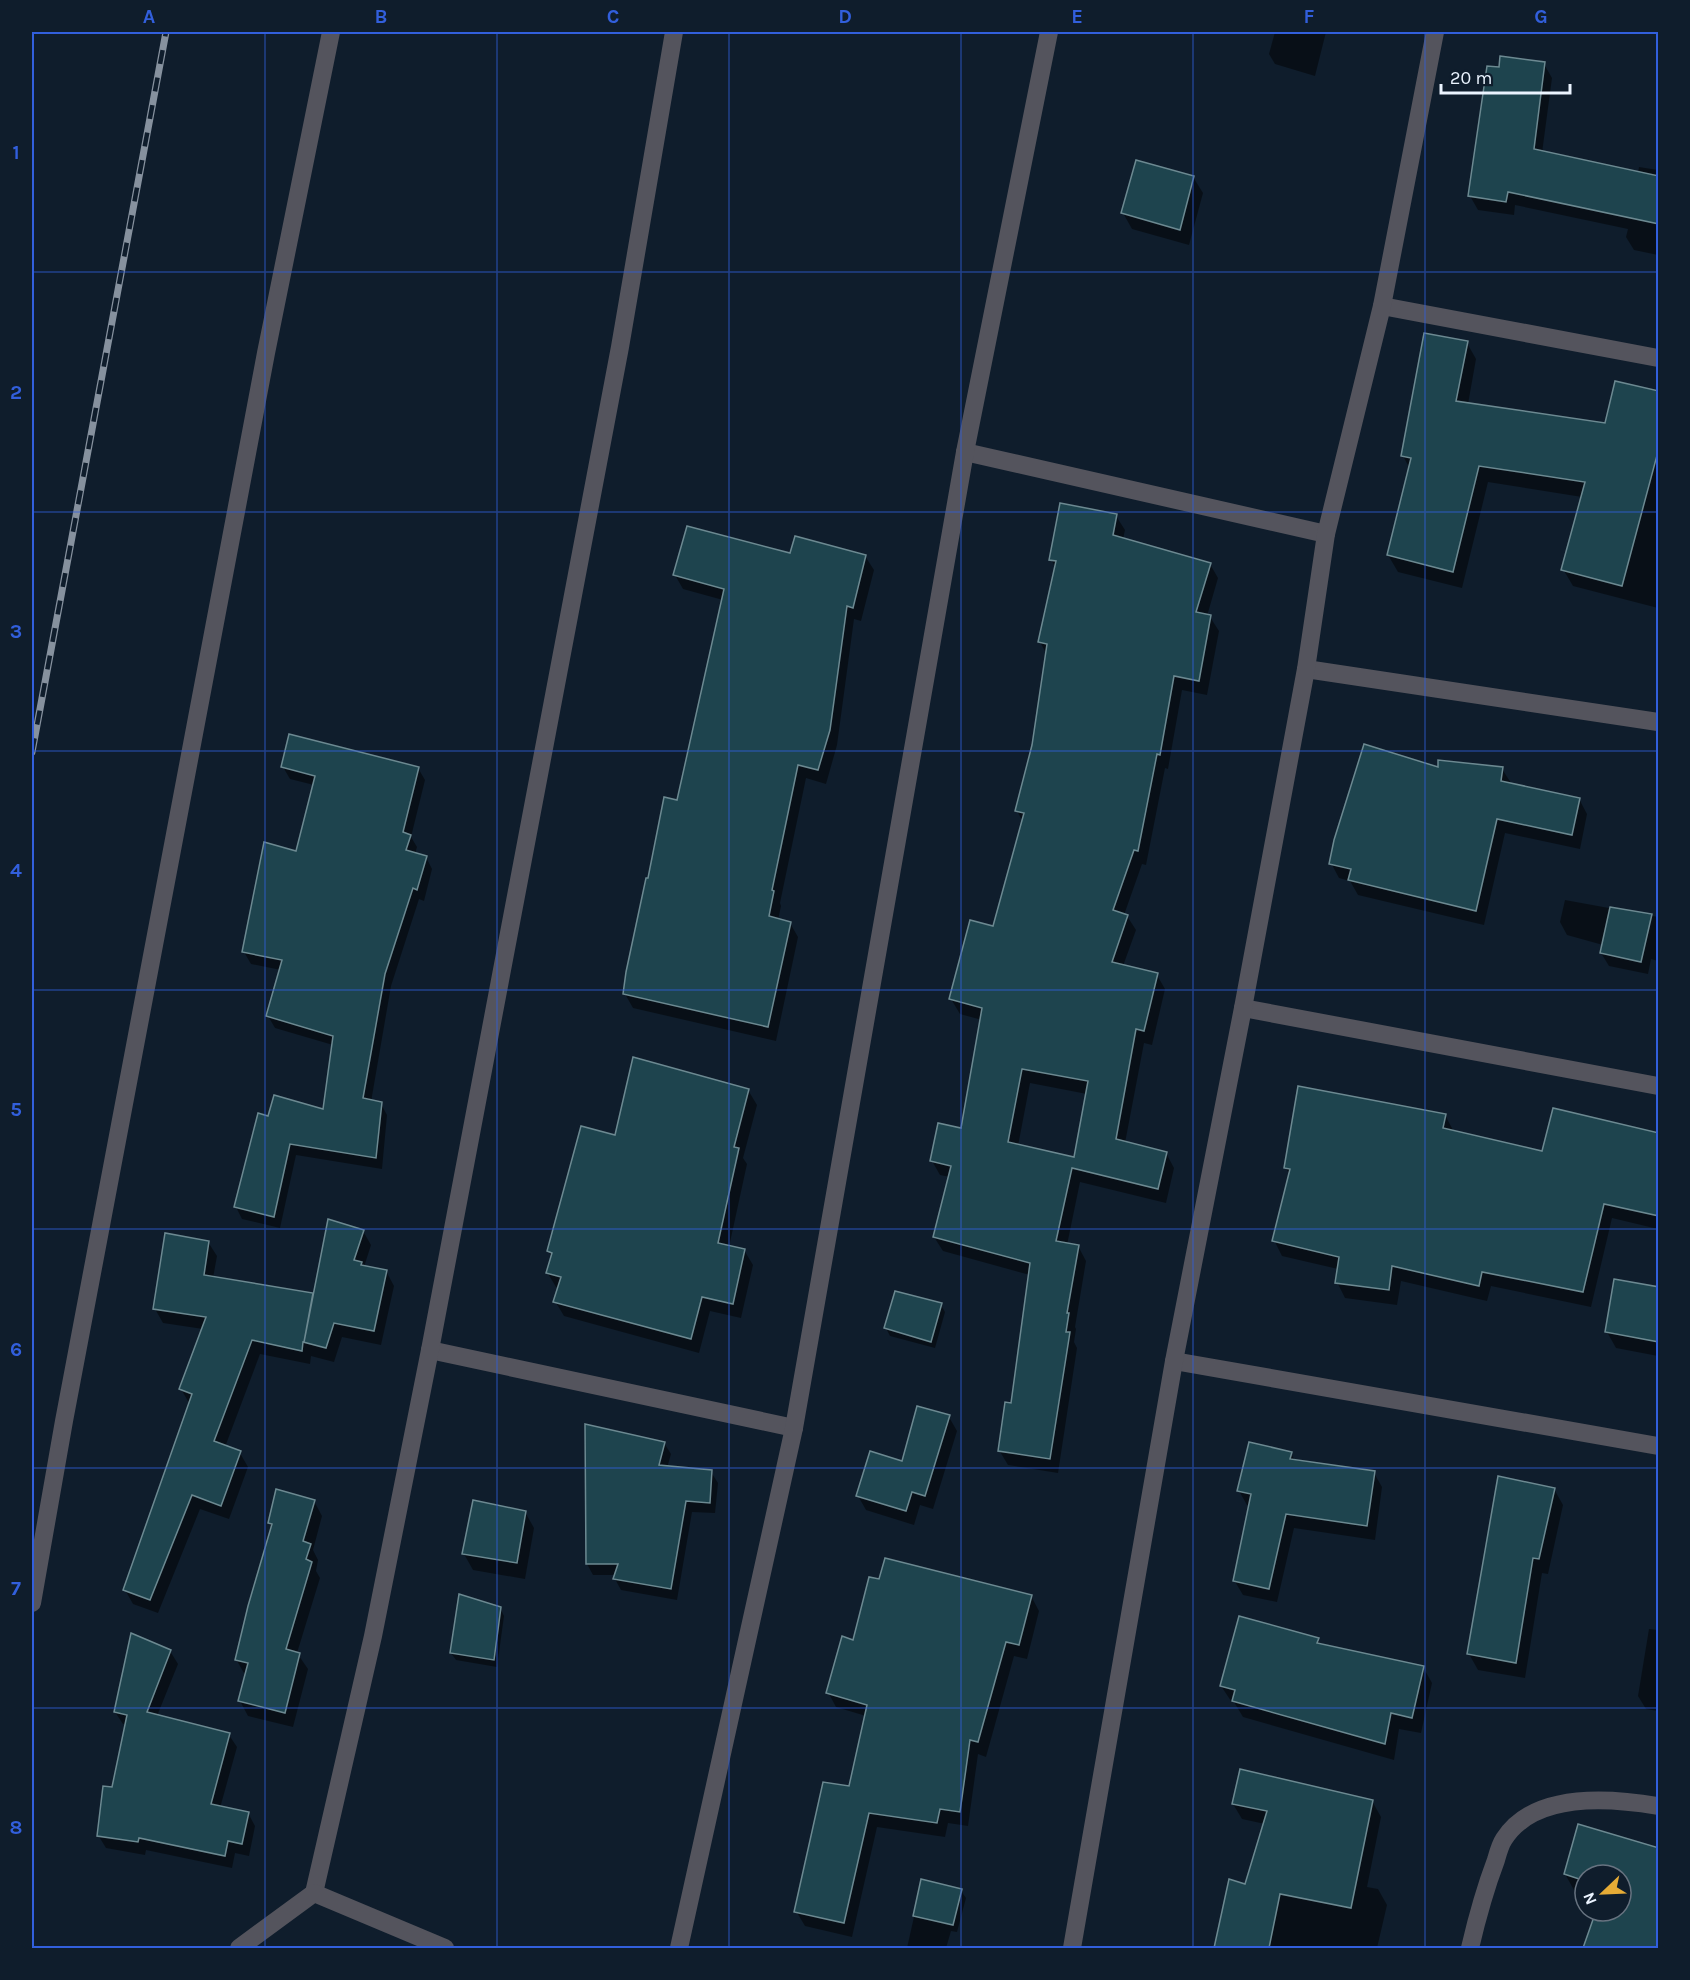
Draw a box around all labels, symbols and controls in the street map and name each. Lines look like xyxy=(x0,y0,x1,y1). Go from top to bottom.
text: A xyxy=(143,5,156,28)
text: B xyxy=(375,5,387,28)
text: C xyxy=(607,5,619,28)
text: D xyxy=(838,5,852,28)
text: E xyxy=(1071,5,1083,28)
text: F xyxy=(1304,5,1315,28)
text: G xyxy=(1534,5,1548,28)
scale bar xyxy=(1441,57,1570,95)
text: 20 m xyxy=(1450,67,1492,89)
text: 1 xyxy=(12,141,20,164)
text: 2 xyxy=(10,381,22,404)
text: 3 xyxy=(10,620,22,643)
text: 4 xyxy=(10,859,22,882)
text: 5 xyxy=(10,1098,22,1121)
text: 6 xyxy=(10,1338,22,1361)
text: 7 xyxy=(11,1577,21,1600)
text: 8 xyxy=(10,1816,22,1839)
north arrow xyxy=(1573,1863,1633,1923)
text: N xyxy=(1579,1890,1601,1908)

